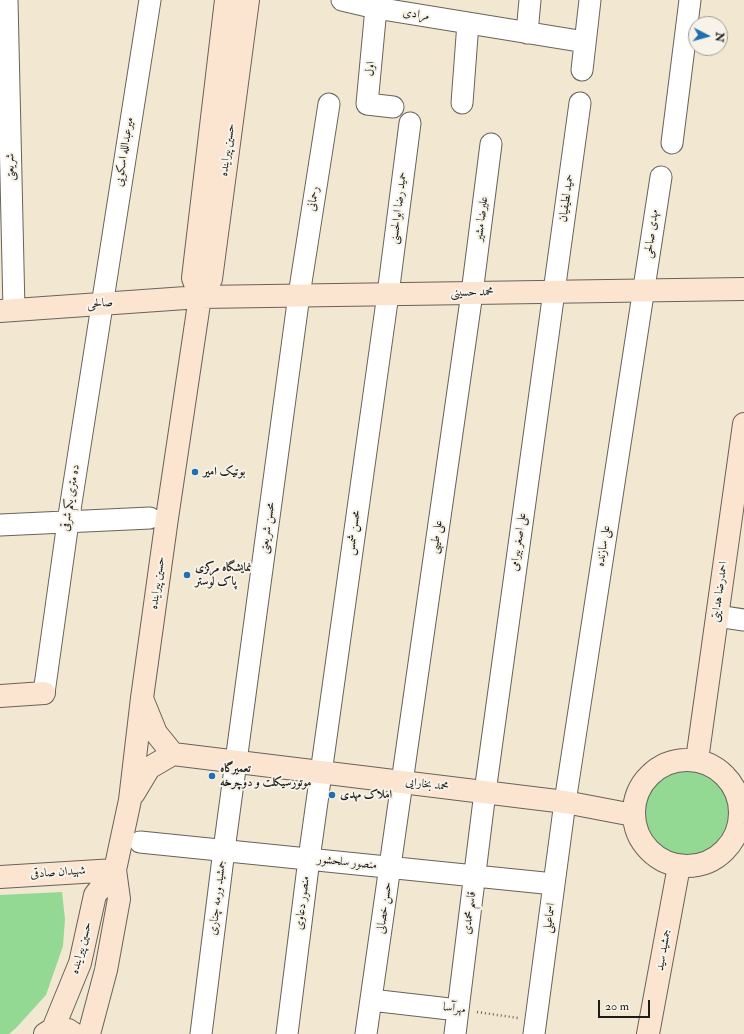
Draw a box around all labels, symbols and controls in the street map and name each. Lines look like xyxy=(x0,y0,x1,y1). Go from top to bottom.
street label: مرادی xyxy=(402,6,430,24)
north arrow xyxy=(688,16,728,56)
text: N xyxy=(712,32,726,43)
street label: اول xyxy=(363,61,379,77)
street label: میرعبدالله اسکویی xyxy=(112,116,138,188)
street label: حسین پیراینده xyxy=(217,123,239,177)
street label: شریعتی xyxy=(4,153,18,181)
street label: حمید رضا ابوالحسنی xyxy=(387,171,411,245)
street label: حمید لطیفیان xyxy=(556,173,578,223)
street label: رحمانی xyxy=(305,185,323,213)
street label: علیرضا مشیر xyxy=(472,196,492,242)
street label: مهدی صالحی xyxy=(641,209,663,259)
street label: محمد حسینی xyxy=(450,285,494,301)
street label: صالحی xyxy=(87,296,113,312)
street label: ده متری یکم شرقی xyxy=(59,463,83,533)
place label: بوتیک امیر xyxy=(203,465,245,479)
marker: بوتیک امیر xyxy=(190,467,200,477)
street label: محسن شریعتی xyxy=(257,501,279,555)
street label: محسن شمس xyxy=(344,510,364,556)
street label: علی اصغر بیرامی xyxy=(508,512,530,572)
street label: علی طیبی xyxy=(428,519,446,555)
street label: علی سازنده xyxy=(594,524,614,568)
street label: حسین پیراینده xyxy=(147,556,169,610)
place label: نمایشگاه مرکزی پاک لوستر xyxy=(195,561,252,589)
street label: احمدرضا هدایتی xyxy=(709,561,731,623)
marker: نمایشگاه مرکزی پاک لوستر xyxy=(182,570,192,580)
place label: تعمیرگاه موتورسیکلت و دوچرخه xyxy=(220,762,311,790)
marker: تعمیرگاه موتورسیکلت و دوچرخه xyxy=(207,771,217,781)
street label: محمد بخارایی xyxy=(404,775,450,795)
place label: املاک مهدی xyxy=(340,788,392,802)
marker: املاک مهدی xyxy=(327,790,337,800)
street label: منصور سلحشور xyxy=(316,853,378,873)
street label: جمشید ورمه چناری xyxy=(206,860,230,936)
street label: شهیدان صادقی xyxy=(30,864,86,882)
street label: منصور دعاوی xyxy=(293,875,313,931)
street label: حسن خصالی xyxy=(374,881,396,935)
street label: قاسم محمدی xyxy=(460,891,480,935)
street label: اسماعیلی xyxy=(541,902,559,934)
street label: حسین پیراینده xyxy=(68,920,96,976)
street label: جمشید سید xyxy=(653,928,675,972)
scale bar xyxy=(600,992,652,1018)
text: 20 m xyxy=(605,999,629,1014)
street label: مهرآسا xyxy=(442,1000,466,1018)

